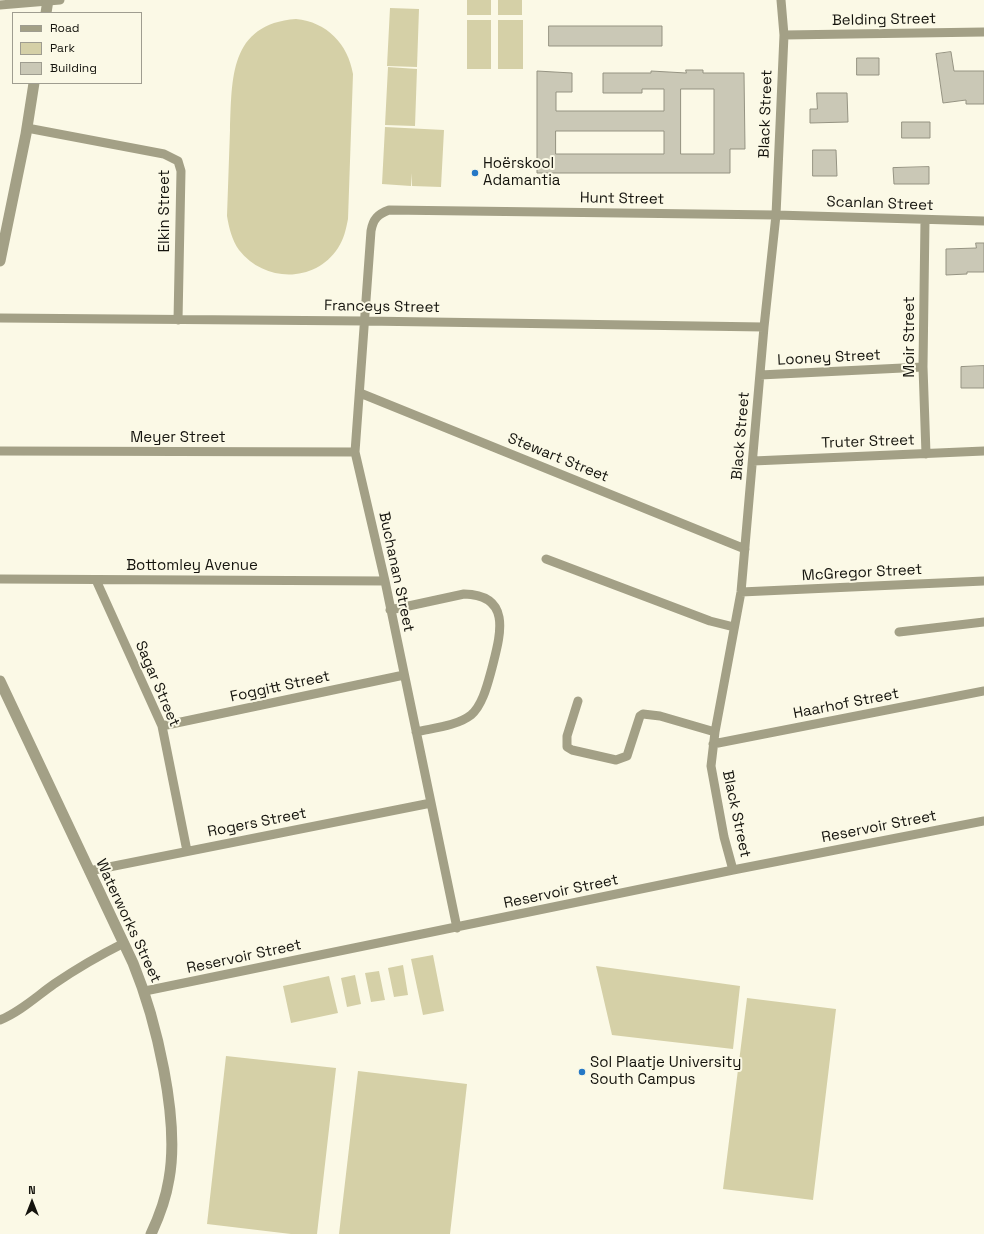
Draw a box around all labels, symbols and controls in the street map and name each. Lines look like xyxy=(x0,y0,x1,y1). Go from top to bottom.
street label: Belding Street xyxy=(832,10,936,30)
legend xyxy=(12,12,142,84)
text: Road xyxy=(50,20,79,36)
text: Park xyxy=(50,40,75,56)
text: Building xyxy=(50,60,97,76)
street label: Black Street xyxy=(755,69,777,159)
place label: Hoërskool Adamantia xyxy=(483,155,560,190)
marker: Hoërskool Adamantia xyxy=(470,168,480,178)
street label: Elkin Street xyxy=(156,170,174,252)
street label: Hunt Street xyxy=(580,189,664,209)
street label: Scanlan Street xyxy=(826,193,934,215)
street label: Moir Street xyxy=(901,296,919,378)
street label: Franceys Street xyxy=(324,297,440,317)
street label: Looney Street xyxy=(777,346,881,370)
street label: Black Street xyxy=(728,391,754,481)
street label: Meyer Street xyxy=(130,429,226,447)
street label: Stewart Street xyxy=(505,430,611,486)
street label: Truter Street xyxy=(821,431,915,453)
street label: Buchanan Street xyxy=(374,510,418,634)
street label: Bottomley Avenue xyxy=(126,557,258,575)
street label: McGregor Street xyxy=(801,561,923,585)
street label: Sagar Street xyxy=(131,638,183,730)
street label: Foggitt Street xyxy=(228,668,332,706)
street label: Haarhof Street xyxy=(792,685,900,723)
street label: Black Street xyxy=(718,769,754,859)
street label: Rogers Street xyxy=(206,805,308,841)
street label: Reservoir Street xyxy=(820,807,938,847)
street label: Waterworks Street xyxy=(91,856,165,986)
street label: Reservoir Street xyxy=(502,871,620,913)
street label: Reservoir Street xyxy=(185,936,303,978)
place label: Sol Plaatje University South Campus xyxy=(590,1054,741,1089)
marker: Sol Plaatje University South Campus xyxy=(577,1067,587,1077)
north arrow xyxy=(12,1182,52,1222)
text: N xyxy=(28,1183,36,1197)

